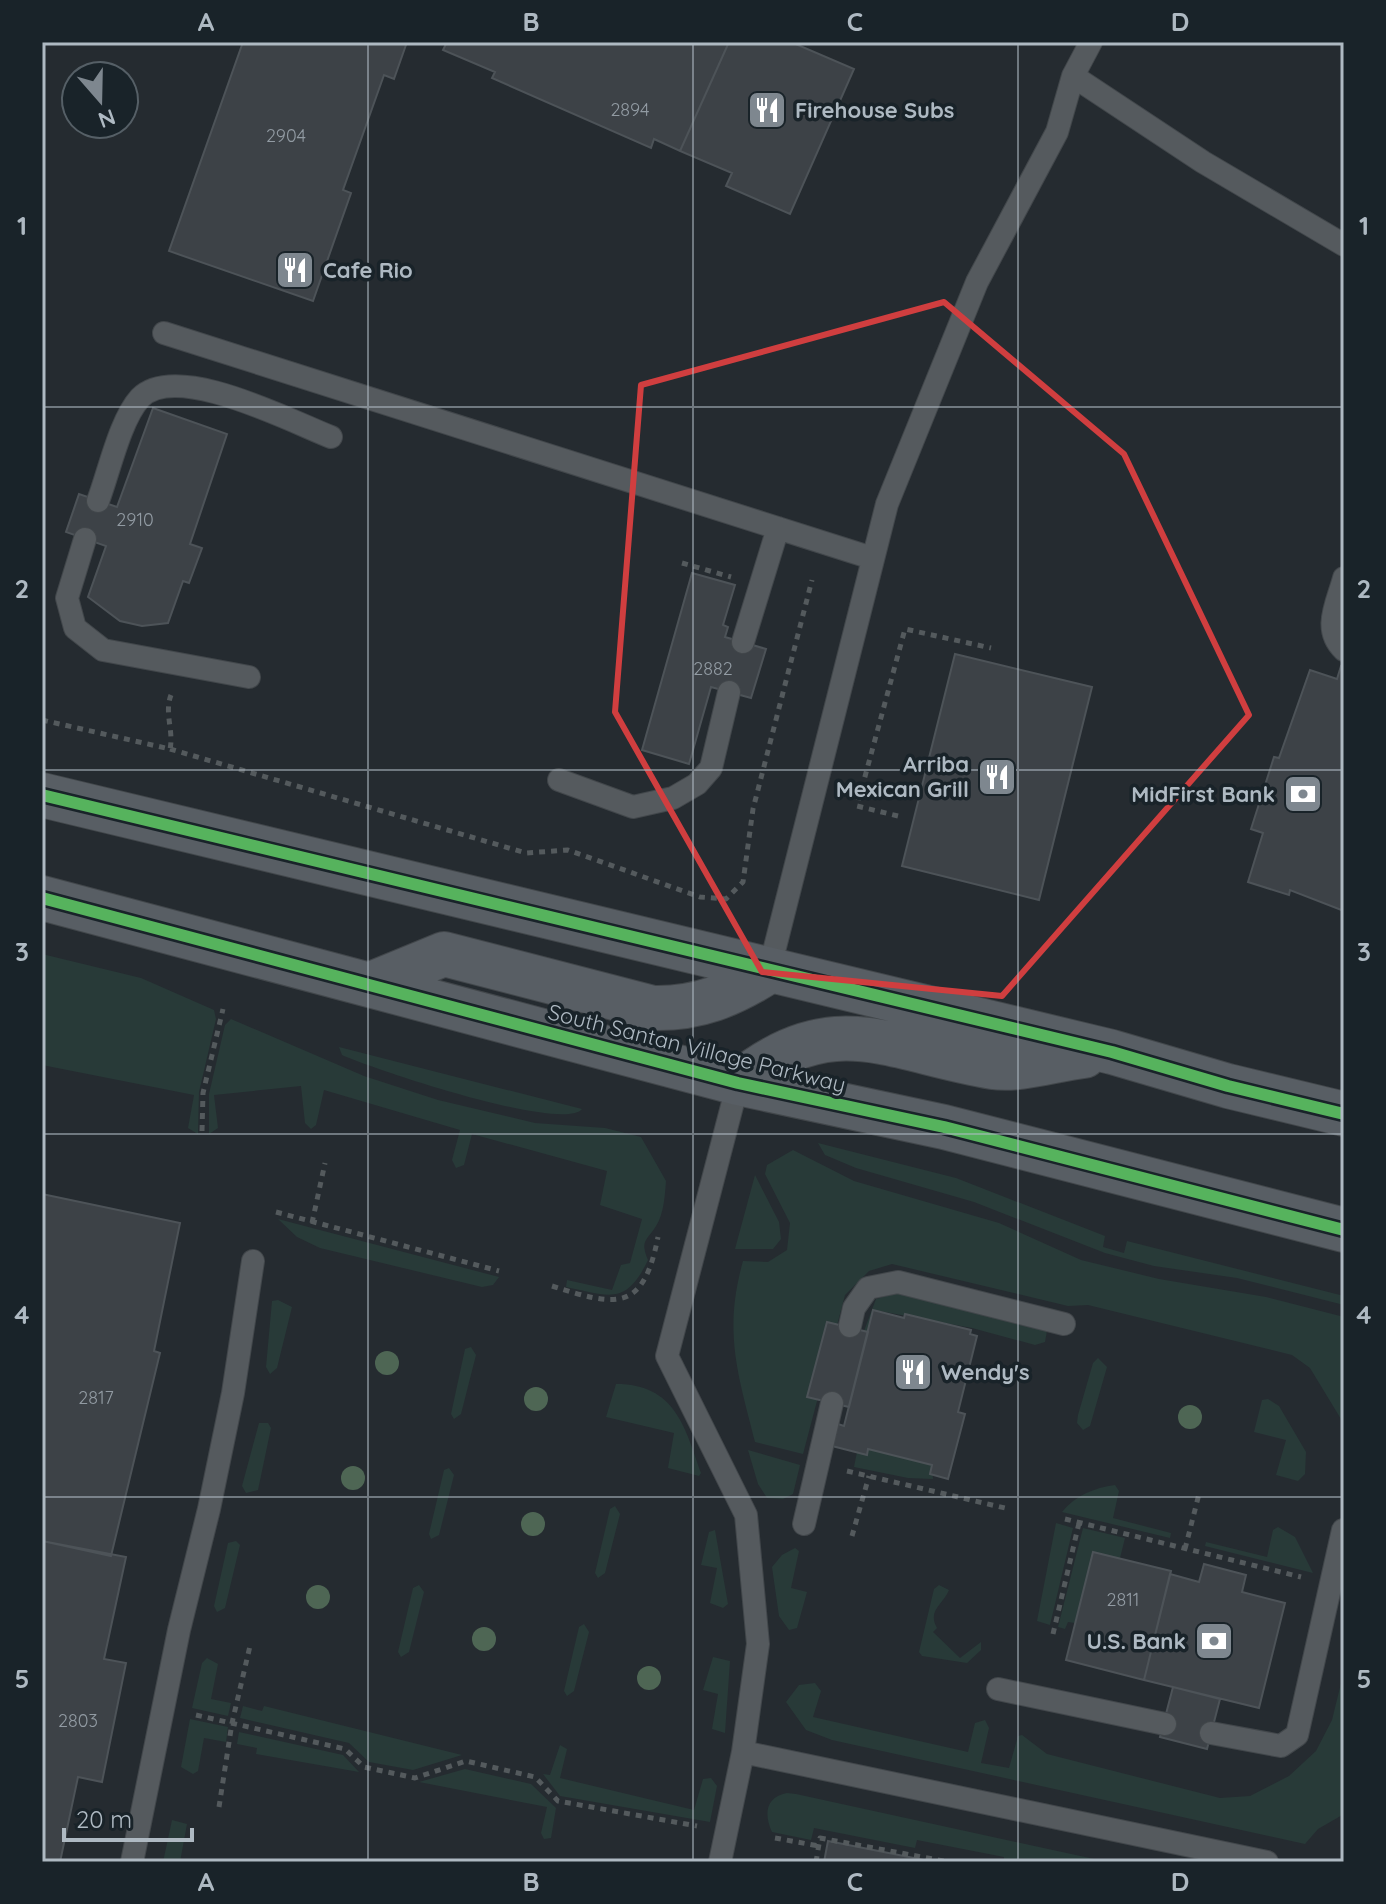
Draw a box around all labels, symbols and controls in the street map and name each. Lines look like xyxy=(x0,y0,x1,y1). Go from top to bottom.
text: A xyxy=(198,5,215,38)
text: B xyxy=(522,5,540,38)
text: C xyxy=(847,5,863,38)
text: D xyxy=(1171,5,1189,38)
north arrow xyxy=(60,60,140,140)
restaurant icon: Firehouse Subs xyxy=(746,89,788,131)
place label: Firehouse Subs xyxy=(795,96,954,124)
house number: 2894 xyxy=(610,98,650,121)
text: N xyxy=(94,103,119,135)
house number: 2904 xyxy=(266,124,306,147)
text: 1 xyxy=(17,209,27,242)
text: 1 xyxy=(1359,209,1369,242)
restaurant icon: Cafe Rio xyxy=(274,249,316,291)
place label: Cafe Rio xyxy=(323,256,413,284)
house number: 2910 xyxy=(116,508,154,531)
text: 2 xyxy=(15,572,29,605)
text: 2 xyxy=(1357,572,1371,605)
house number: 2882 xyxy=(693,657,733,680)
place label: Arriba Mexican Grill xyxy=(836,750,969,803)
restaurant icon: Arriba Mexican Grill xyxy=(976,756,1018,798)
bank icon: MidFirst Bank xyxy=(1282,773,1324,815)
place label: MidFirst Bank xyxy=(1131,780,1275,808)
text: 3 xyxy=(15,935,29,968)
text: 3 xyxy=(1357,935,1371,968)
street label: South Santan Village Parkway xyxy=(545,997,849,1099)
text: 4 xyxy=(14,1298,30,1331)
text: 4 xyxy=(1356,1298,1372,1331)
restaurant icon: Wendy's xyxy=(892,1351,934,1393)
place label: Wendy's xyxy=(941,1358,1030,1386)
house number: 2817 xyxy=(78,1386,114,1409)
house number: 2811 xyxy=(1106,1588,1140,1611)
bank icon: U.S. Bank xyxy=(1193,1620,1235,1662)
place label: U.S. Bank xyxy=(1086,1627,1186,1655)
text: 5 xyxy=(15,1662,29,1695)
text: 5 xyxy=(1357,1662,1371,1695)
house number: 2803 xyxy=(58,1709,98,1732)
scale bar xyxy=(64,1792,192,1842)
text: 20 m xyxy=(76,1804,132,1834)
text: A xyxy=(198,1865,215,1898)
text: B xyxy=(522,1865,540,1898)
text: C xyxy=(847,1865,863,1898)
text: D xyxy=(1171,1865,1189,1898)

